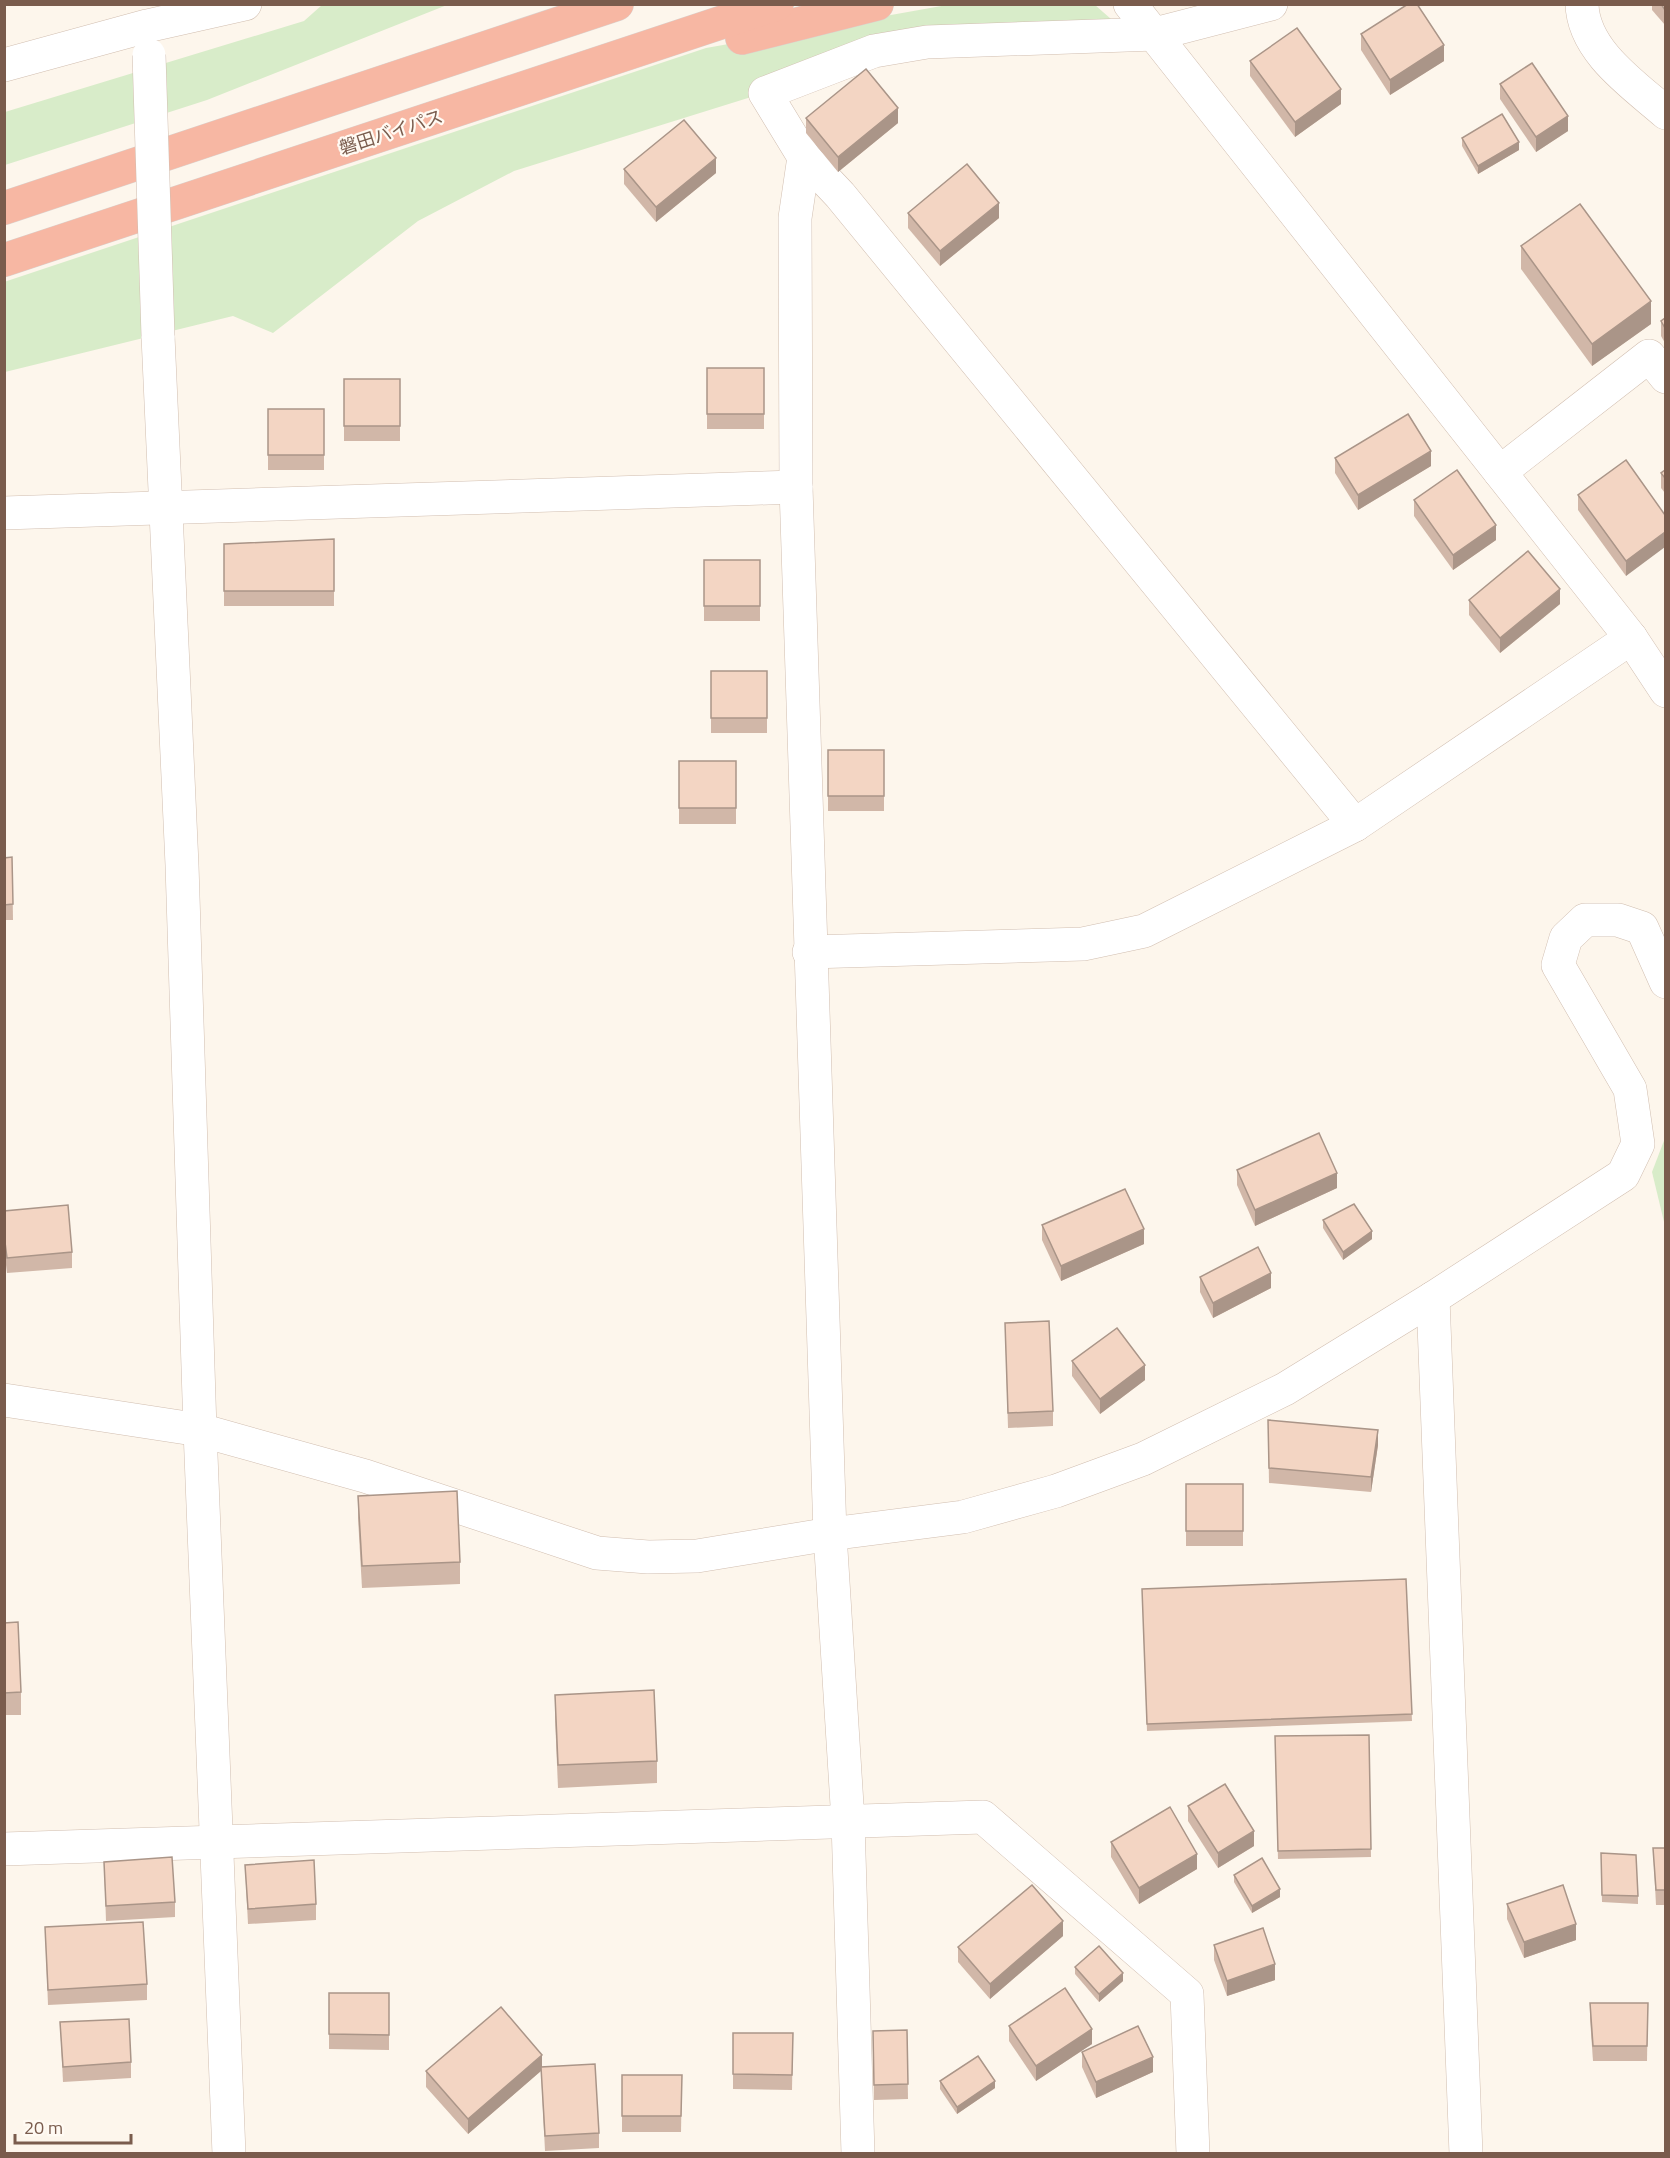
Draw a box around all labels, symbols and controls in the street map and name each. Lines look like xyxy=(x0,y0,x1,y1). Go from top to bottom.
street label: 磐田バイパス xyxy=(336,103,446,161)
scale bar xyxy=(15,2107,130,2145)
text: 20 m xyxy=(24,2114,63,2141)

